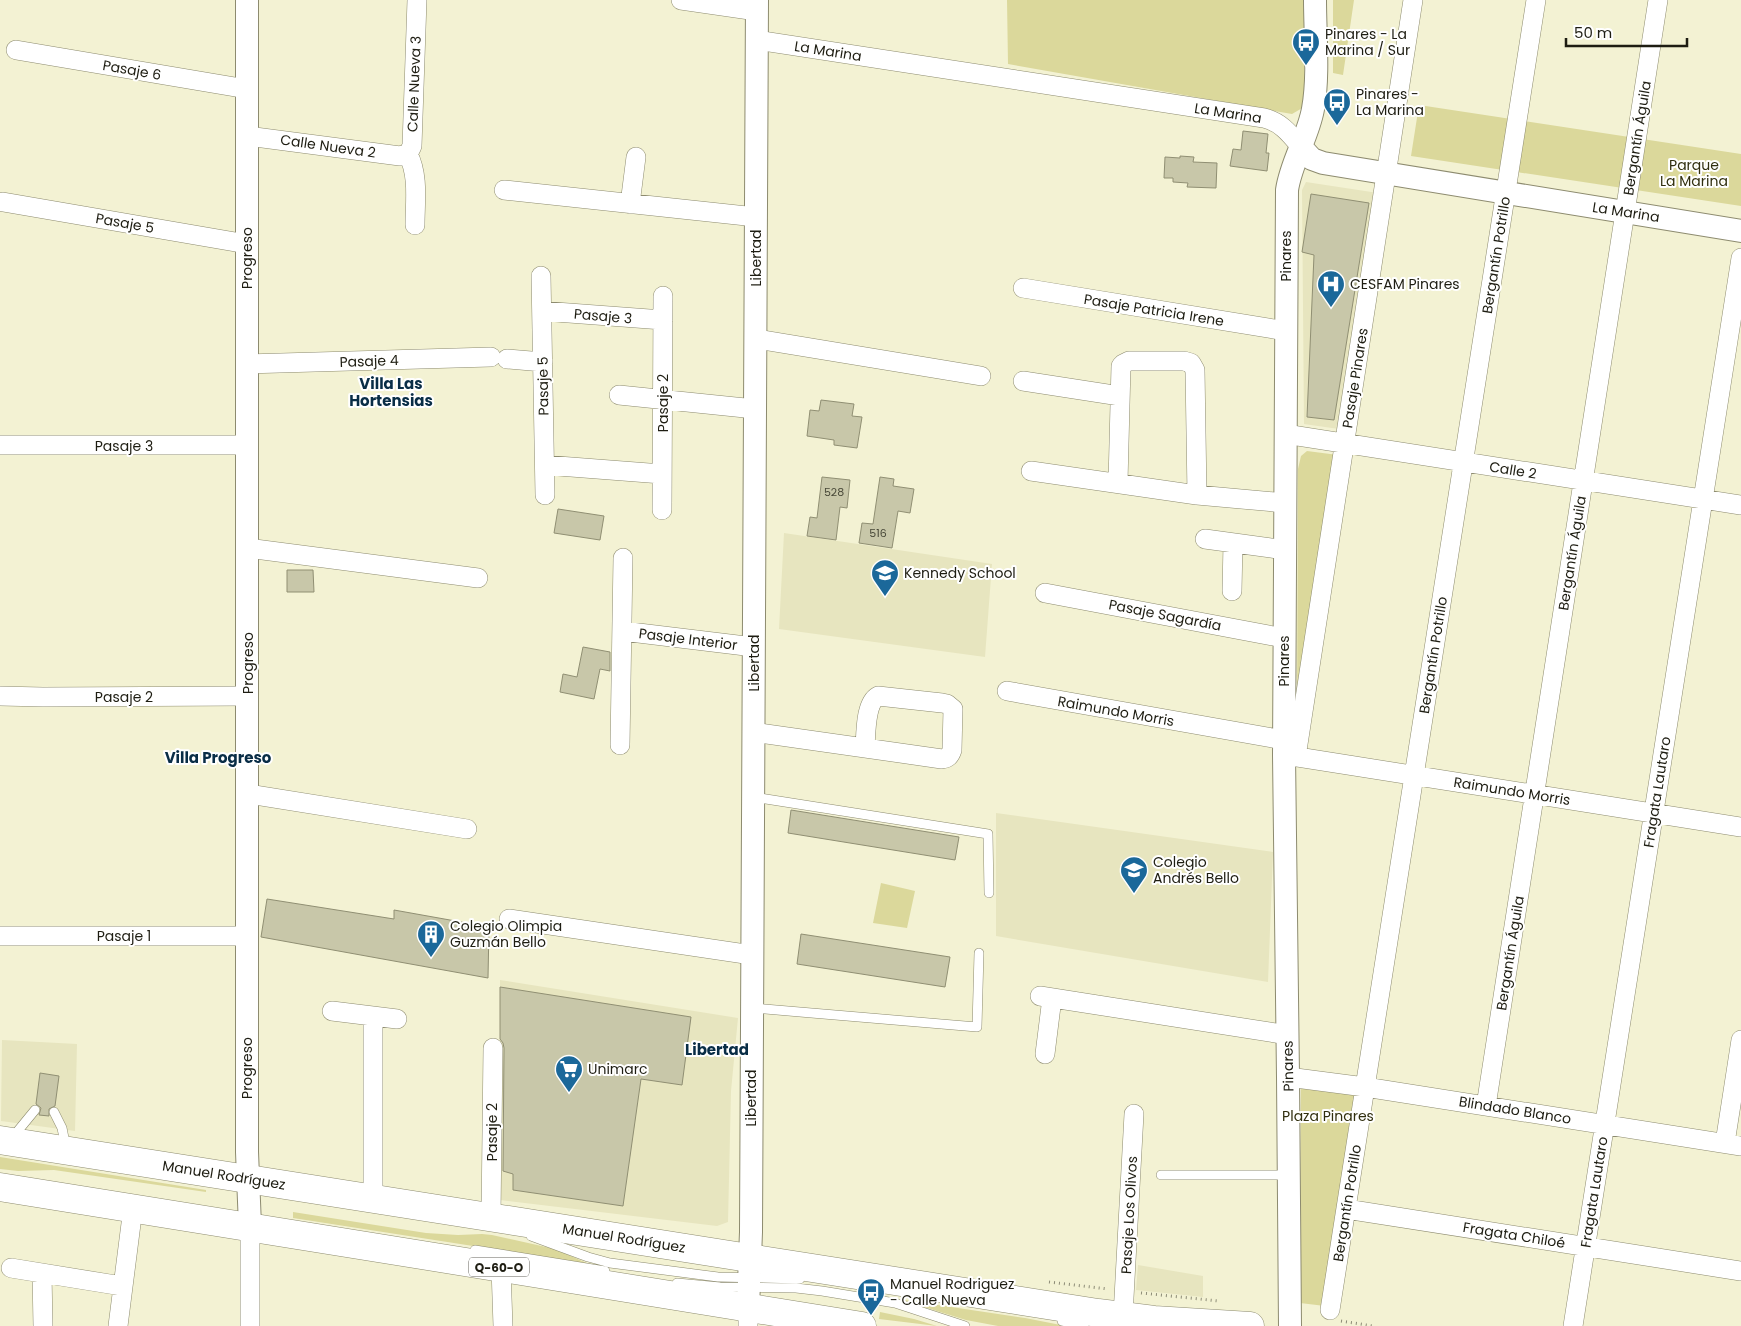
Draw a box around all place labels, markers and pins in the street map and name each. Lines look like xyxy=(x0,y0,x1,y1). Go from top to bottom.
place label: Pinares - La Marina / Sur xyxy=(1325,24,1410,60)
bus stop icon: Pinares - La Marina / Sur xyxy=(1291,27,1321,66)
place label: Pinares - La Marina xyxy=(1356,84,1424,120)
bus stop icon: Pinares - La Marina xyxy=(1322,87,1352,126)
hospital icon: CESFAM Pinares xyxy=(1316,269,1346,308)
place label: CESFAM Pinares xyxy=(1350,274,1460,294)
school or university icon: Kennedy School xyxy=(870,558,900,597)
place label: Kennedy School xyxy=(904,563,1016,583)
place label: Colegio Andrés Bello xyxy=(1153,852,1239,888)
school or university icon: Colegio Andrés Bello xyxy=(1119,855,1149,894)
place label: Colegio Olimpia Guzmán Bello xyxy=(450,916,562,952)
building icon: Colegio Olimpia Guzmán Bello xyxy=(416,919,446,958)
supermarket icon: Unimarc xyxy=(554,1054,584,1093)
place label: Unimarc xyxy=(588,1059,647,1079)
place label: Manuel Rodriguez - Calle Nueva xyxy=(890,1274,1014,1310)
bus stop icon: Manuel Rodriguez - Calle Nueva xyxy=(856,1277,886,1316)

